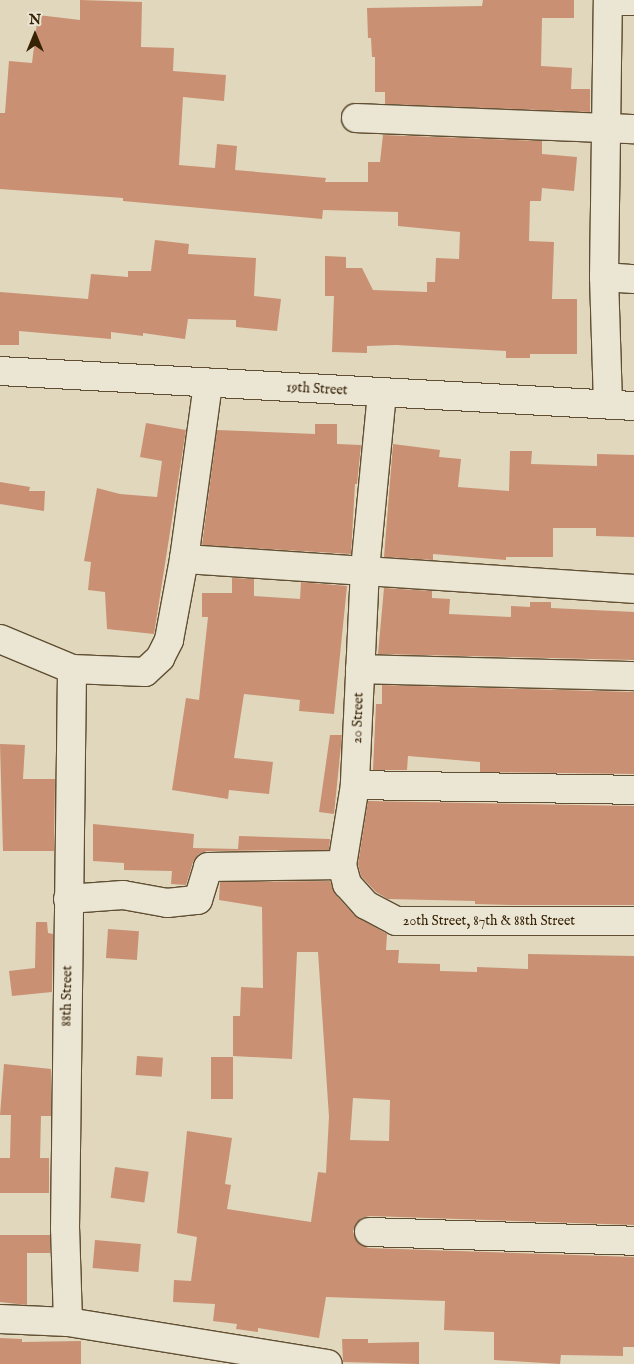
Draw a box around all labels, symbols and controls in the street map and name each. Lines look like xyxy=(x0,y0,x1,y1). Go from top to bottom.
north arrow xyxy=(10,10,60,60)
text: N xyxy=(29,11,41,29)
street label: 19th Street xyxy=(286,379,348,399)
street label: 20 Street xyxy=(349,692,367,744)
street label: 20th Street, 87th & 88th Street xyxy=(403,913,575,929)
street label: 88th Street xyxy=(58,965,76,1027)

